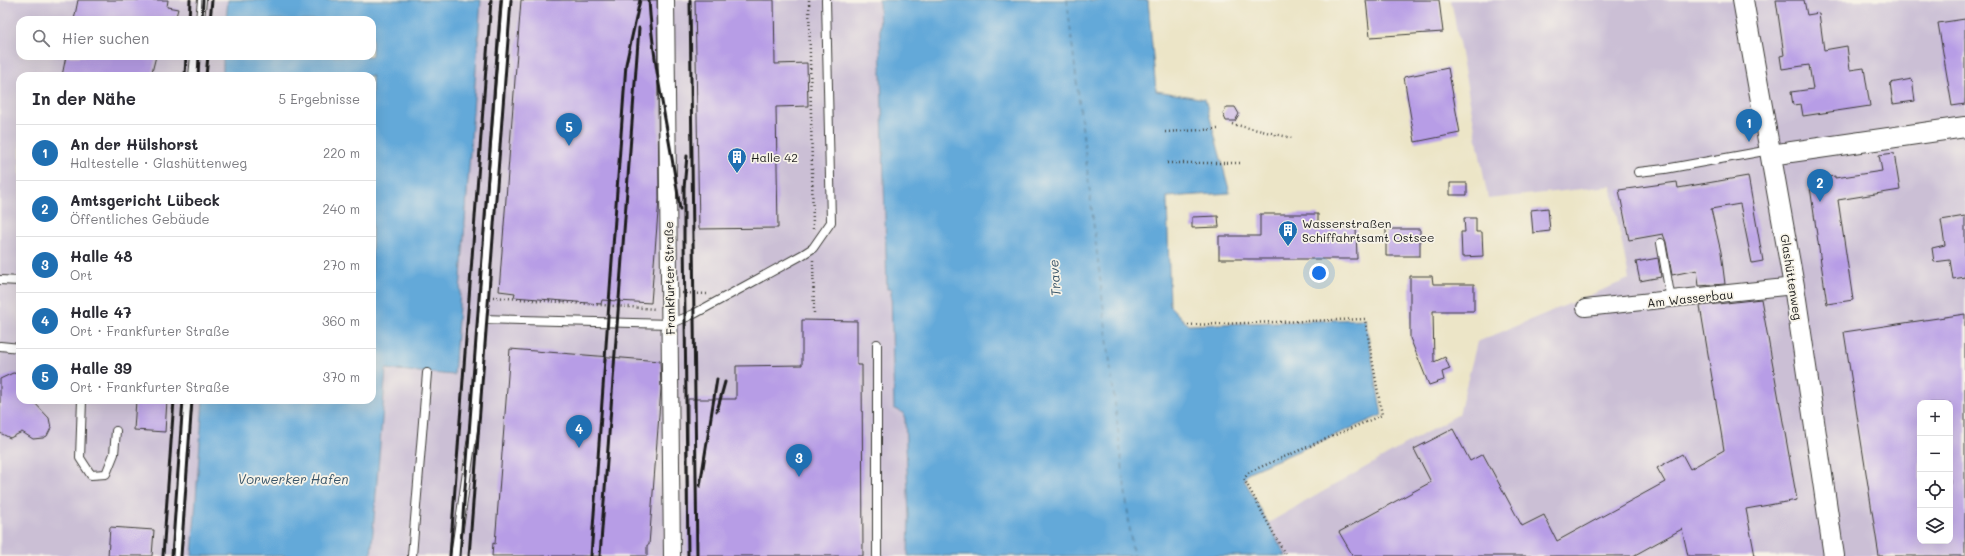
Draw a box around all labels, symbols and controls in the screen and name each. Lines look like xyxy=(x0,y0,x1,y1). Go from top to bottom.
search box xyxy=(16,16,376,60)
icon: search xyxy=(30,27,52,49)
text: Hier suchen xyxy=(62,28,149,48)
text: In der Nähe xyxy=(32,87,136,109)
text: 5 Ergebnisse xyxy=(279,90,360,107)
pin: 1 xyxy=(1736,109,1762,142)
pin: 5 xyxy=(556,113,582,146)
text: An der Hülshorst xyxy=(70,134,198,154)
text: 1 xyxy=(42,144,48,161)
text: 220 m xyxy=(323,144,360,161)
building icon: Halle 42 xyxy=(726,146,748,174)
place label: Halle 42 xyxy=(751,149,798,165)
text: Haltestelle · Glashüttenweg xyxy=(70,154,247,171)
pin: 2 xyxy=(1807,169,1833,202)
text: Amtsgericht Lübeck xyxy=(70,190,220,210)
text: 2 xyxy=(41,200,49,217)
text: 240 m xyxy=(323,200,360,217)
text: Öffentliches Gebäude xyxy=(70,210,210,227)
place label: Wasserstraßen Schiffahrtsamt Ostsee xyxy=(1302,215,1434,245)
building icon: Wasserstraßen Schiffahrtsamt Ostsee xyxy=(1277,219,1299,247)
street label: Frankfurter Straße xyxy=(660,221,678,335)
street label: Glashüttenweg xyxy=(1777,233,1807,321)
text: Halle 48 xyxy=(70,246,133,266)
text: 3 xyxy=(41,256,49,273)
text: 270 m xyxy=(323,256,360,273)
water label: Trave xyxy=(1044,259,1064,297)
your location xyxy=(1309,263,1329,283)
text: Ort xyxy=(70,266,93,283)
street label: Am Wasserbau xyxy=(1646,286,1734,310)
text: Halle 47 xyxy=(70,302,132,322)
text: 4 xyxy=(41,312,49,329)
text: 360 m xyxy=(322,312,360,329)
text: Ort · Frankfurter Straße xyxy=(70,322,230,339)
text: Halle 39 xyxy=(70,358,132,378)
text: 5 xyxy=(41,368,49,385)
text: 370 m xyxy=(323,368,360,385)
text: Ort · Frankfurter Straße xyxy=(70,378,230,395)
map controls xyxy=(1917,400,1953,544)
button: + xyxy=(1917,400,1953,436)
pin: 4 xyxy=(566,415,592,448)
button: − xyxy=(1917,436,1953,472)
pin: 3 xyxy=(786,444,812,477)
water label: Vorwerker Hafen xyxy=(238,470,348,487)
button: locate xyxy=(1917,472,1953,508)
button: layers xyxy=(1917,508,1953,544)

